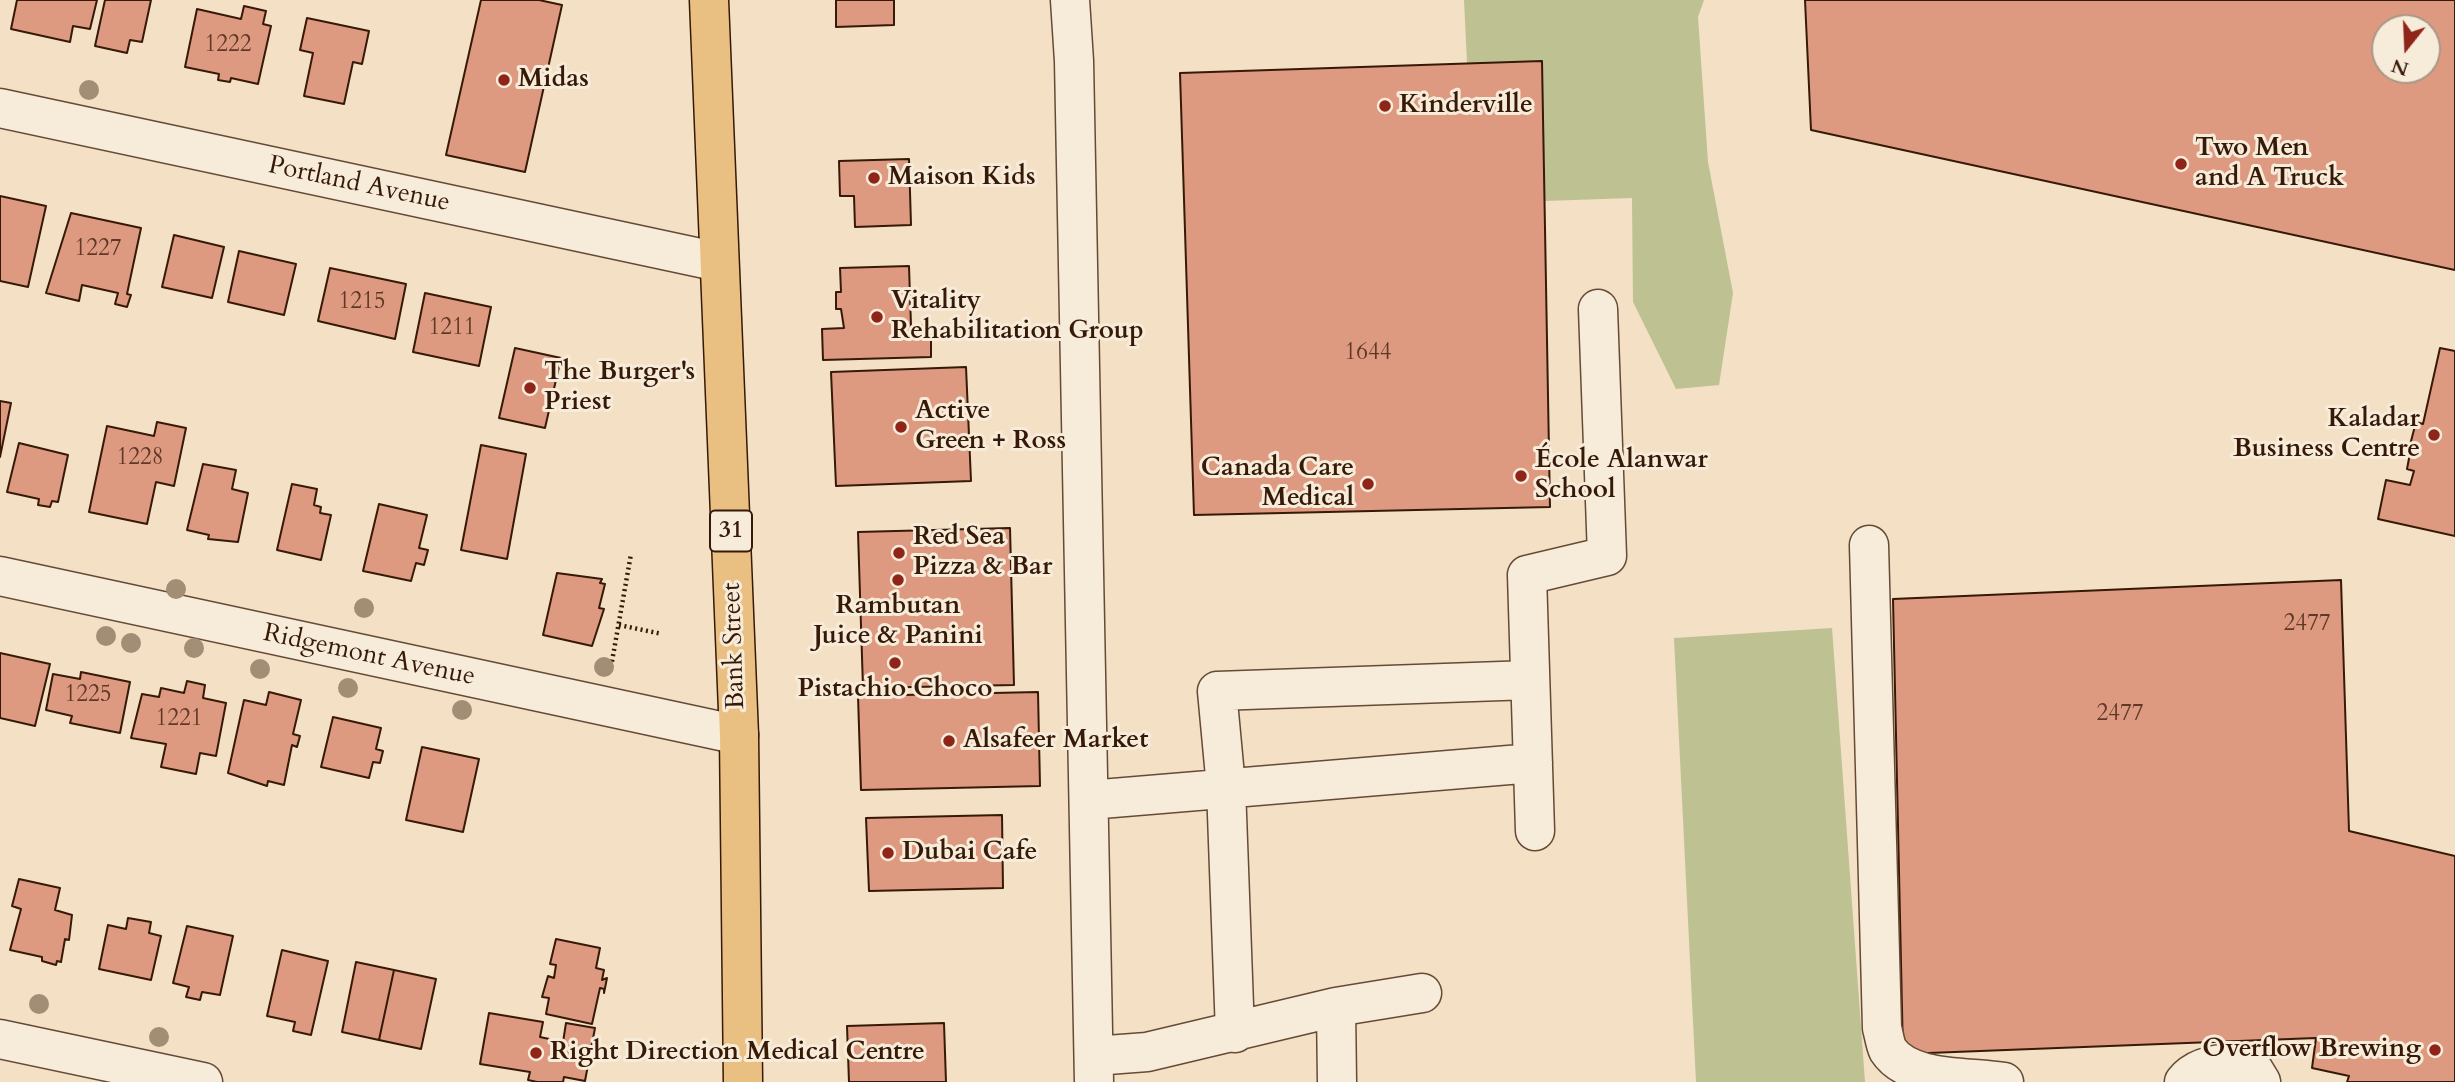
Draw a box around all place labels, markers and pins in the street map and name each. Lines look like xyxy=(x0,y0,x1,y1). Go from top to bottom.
place label: Midas xyxy=(518,64,589,96)
marker: Midas xyxy=(496,72,512,88)
place label: Kinderville xyxy=(1399,90,1533,122)
marker: Kinderville xyxy=(1377,98,1393,114)
place label: Two Men and A Truck xyxy=(2195,133,2344,194)
marker: Two Men and A Truck xyxy=(2173,156,2189,172)
place label: Maison Kids xyxy=(888,162,1036,194)
marker: Maison Kids xyxy=(866,170,882,186)
place label: Vitality Rehabilitation Group xyxy=(891,286,1144,348)
marker: Vitality Rehabilitation Group xyxy=(869,309,885,325)
place label: The Burger's Priest xyxy=(544,357,695,418)
marker: The Burger's Priest xyxy=(522,380,538,396)
place label: Active Green + Ross xyxy=(915,396,1066,458)
place label: Kaladar Business Centre xyxy=(2233,404,2420,466)
marker: Active Green + Ross xyxy=(893,419,909,435)
marker: Kaladar Business Centre xyxy=(2426,427,2442,443)
place label: École Alanwar School xyxy=(1535,445,1708,506)
place label: Canada Care Medical xyxy=(1201,453,1354,514)
marker: École Alanwar School xyxy=(1513,468,1529,484)
marker: Canada Care Medical xyxy=(1360,476,1376,492)
place label: Red Sea Pizza & Bar xyxy=(913,522,1052,584)
marker: Red Sea Pizza & Bar xyxy=(891,545,907,561)
marker: Rambutan Juice & Panini xyxy=(890,572,906,588)
place label: Rambutan Juice & Panini xyxy=(813,591,983,652)
marker: Pistachio Choco xyxy=(887,655,903,671)
place label: Pistachio Choco xyxy=(797,674,993,706)
place label: Alsafeer Market xyxy=(963,725,1148,757)
marker: Alsafeer Market xyxy=(941,733,957,749)
place label: Dubai Cafe xyxy=(902,837,1037,869)
marker: Dubai Cafe xyxy=(880,845,896,861)
place label: Overflow Brewing xyxy=(2202,1034,2421,1066)
place label: Right Direction Medical Centre xyxy=(550,1037,925,1069)
marker: Overflow Brewing xyxy=(2427,1042,2443,1058)
marker: Right Direction Medical Centre xyxy=(528,1045,544,1061)

